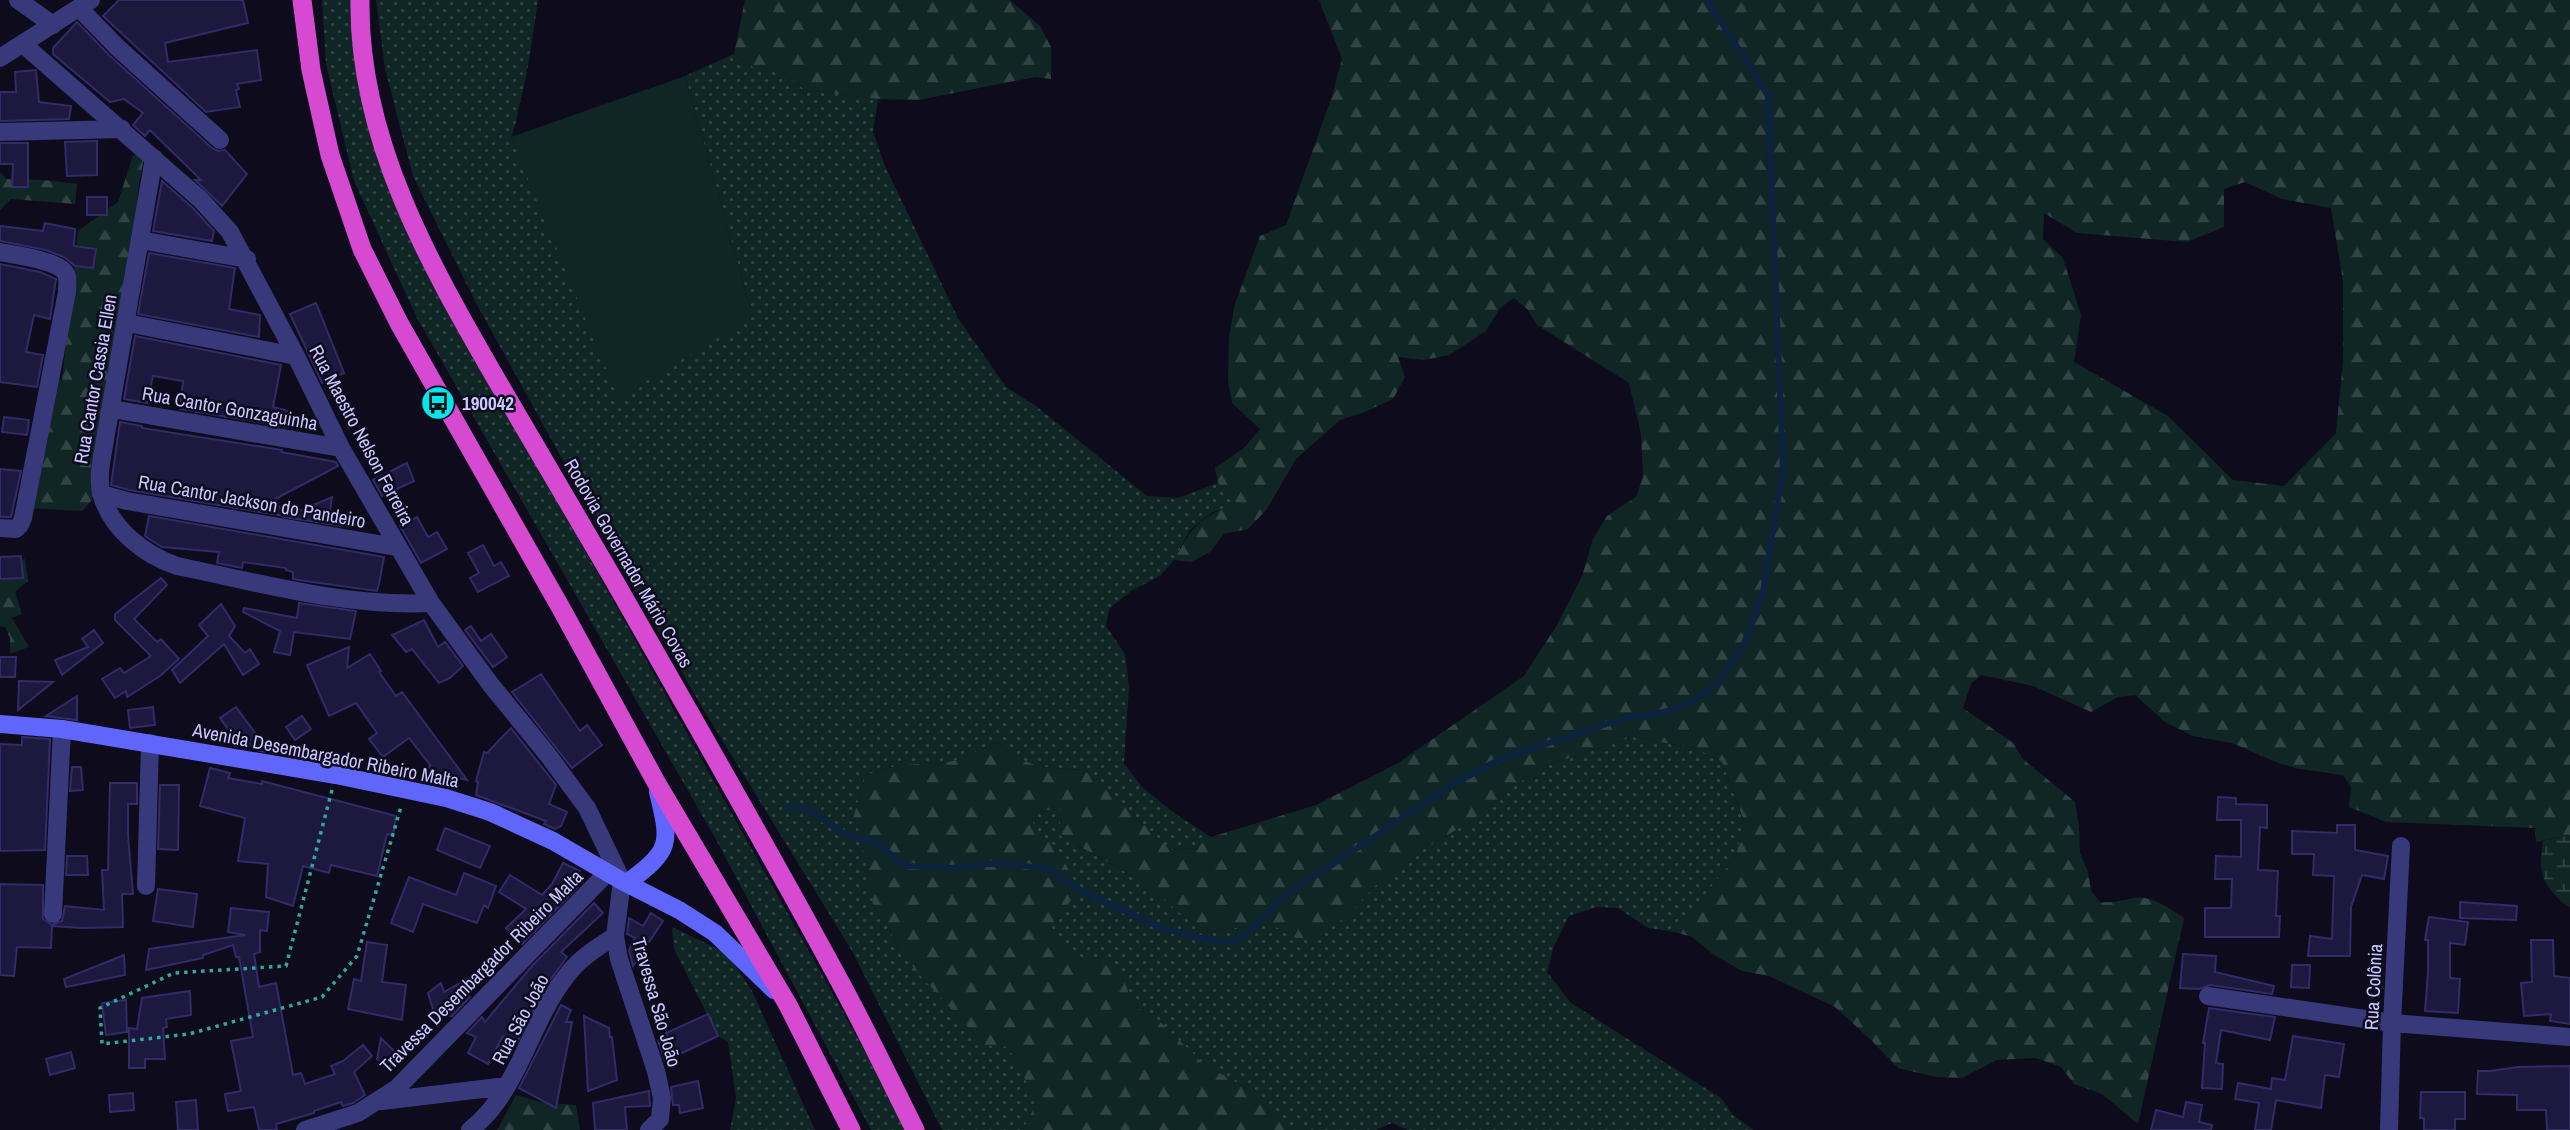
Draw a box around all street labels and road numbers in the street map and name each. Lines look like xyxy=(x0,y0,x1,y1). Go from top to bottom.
street label: Rua Cantor Cassia Ellen xyxy=(67,292,123,466)
street label: Rua Maestro Nelson Ferreira xyxy=(303,340,421,530)
street label: Rua Cantor Gonzaguinha xyxy=(140,380,320,436)
street label: Rodovia Governador Mário Covas xyxy=(558,454,700,672)
street label: Rua Cantor Jackson do Pandeiro xyxy=(136,468,368,534)
street label: Avenida Desembargador Ribeiro Malta xyxy=(190,716,462,794)
street label: Travessa Desembargador Ribeiro Malta xyxy=(374,864,588,1078)
street label: Travessa São João xyxy=(626,934,688,1070)
street label: Rua Colônia xyxy=(2358,943,2388,1031)
street label: Rua São João xyxy=(485,969,555,1069)

